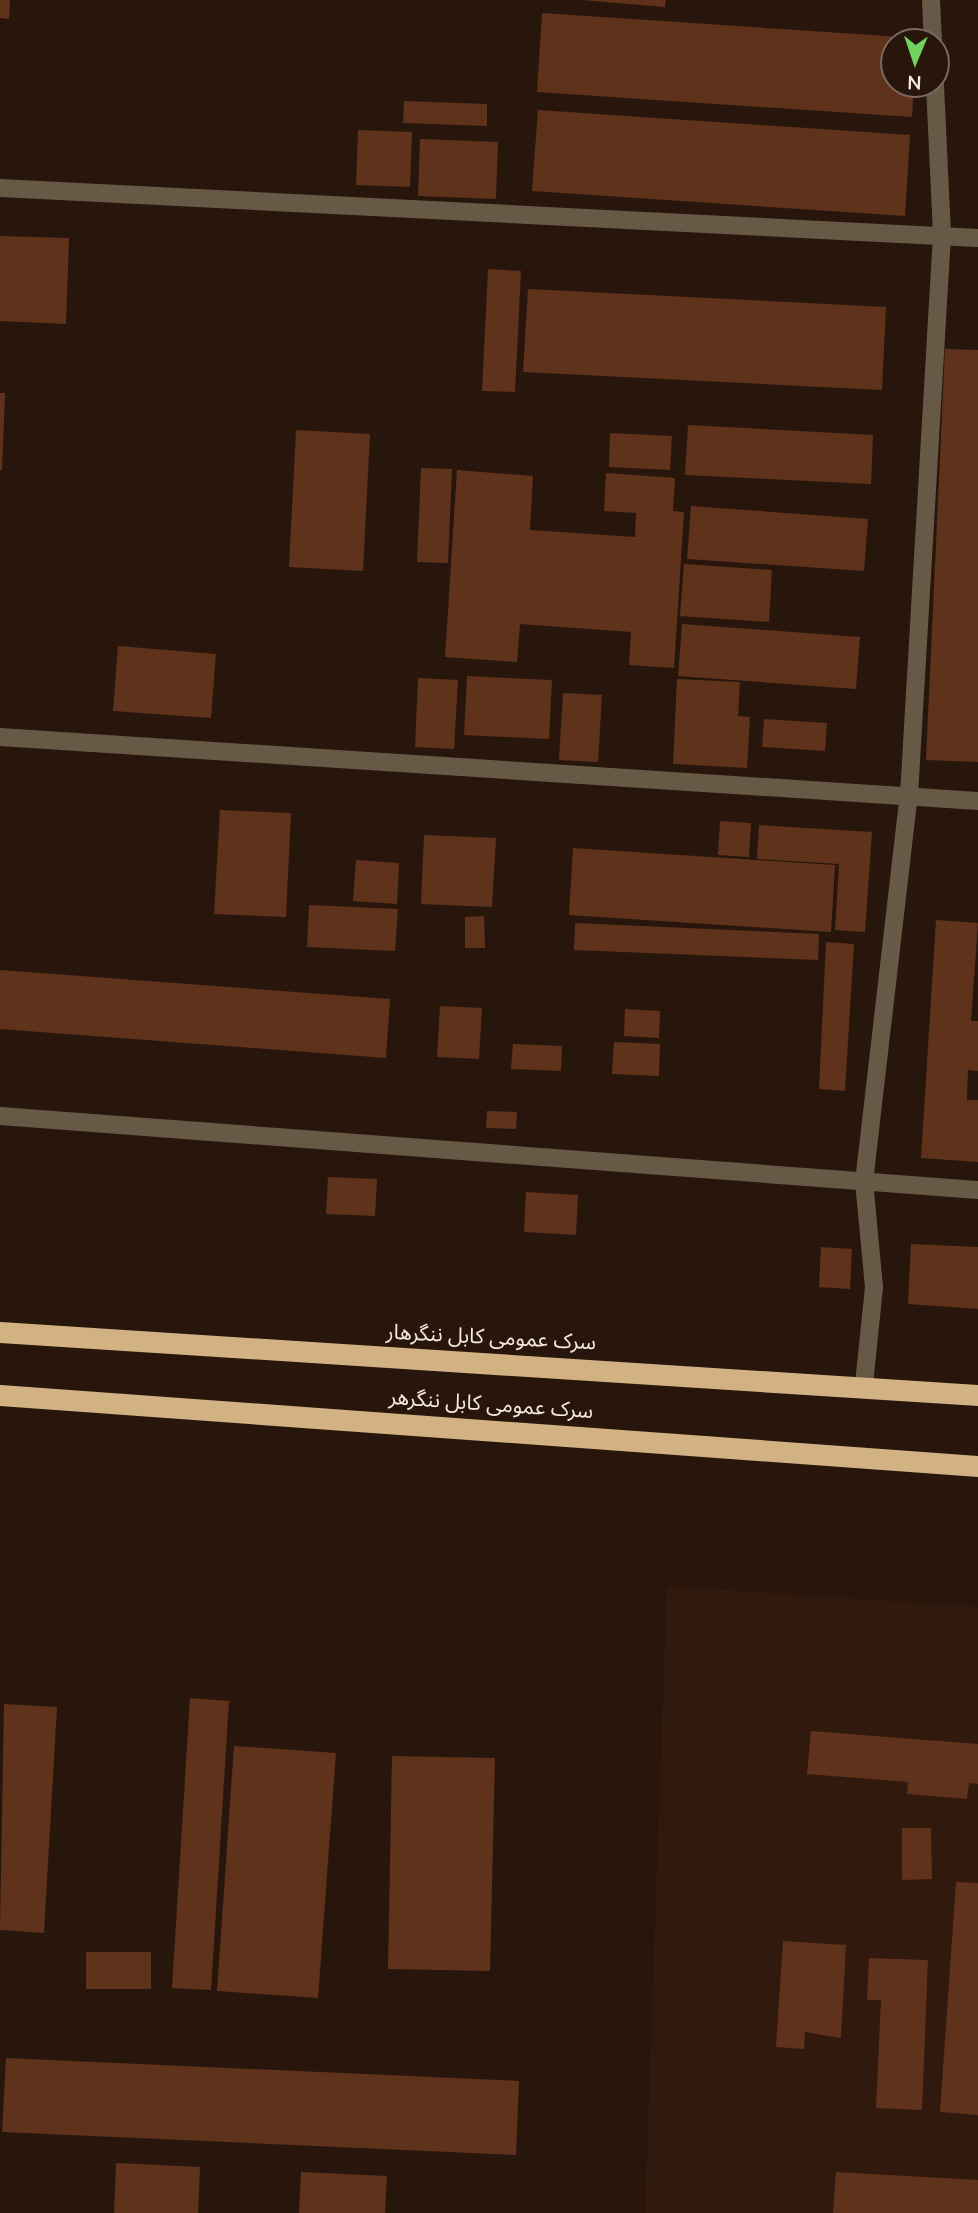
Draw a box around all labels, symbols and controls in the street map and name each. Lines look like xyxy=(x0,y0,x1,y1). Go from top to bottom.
north arrow xyxy=(880,28,950,98)
text: N xyxy=(907,69,922,95)
street label: سرک عمومی کابل ننگرهار xyxy=(385,1319,597,1355)
street label: سرک عمومی کابل ننگرهر xyxy=(388,1384,594,1424)

